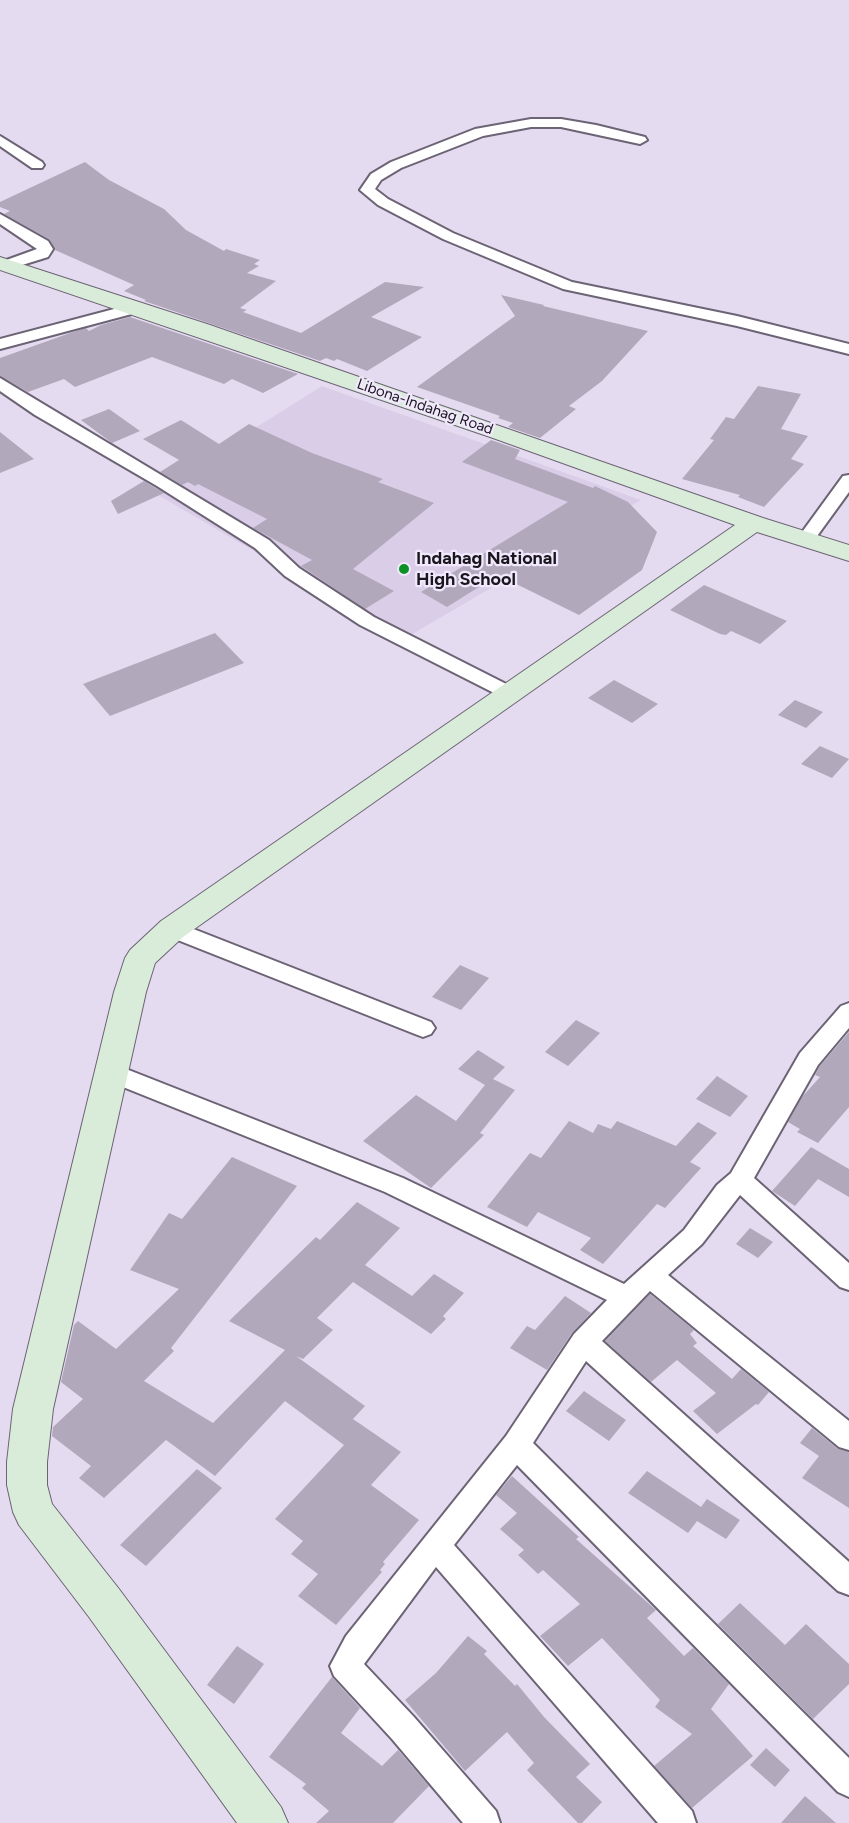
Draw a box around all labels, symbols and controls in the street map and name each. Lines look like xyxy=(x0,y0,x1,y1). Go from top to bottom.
street label: Libona-Indahag Road xyxy=(354,375,496,439)
place label: Indahag National High School xyxy=(416,548,557,590)
marker: Indahag National High School xyxy=(397,562,411,576)

